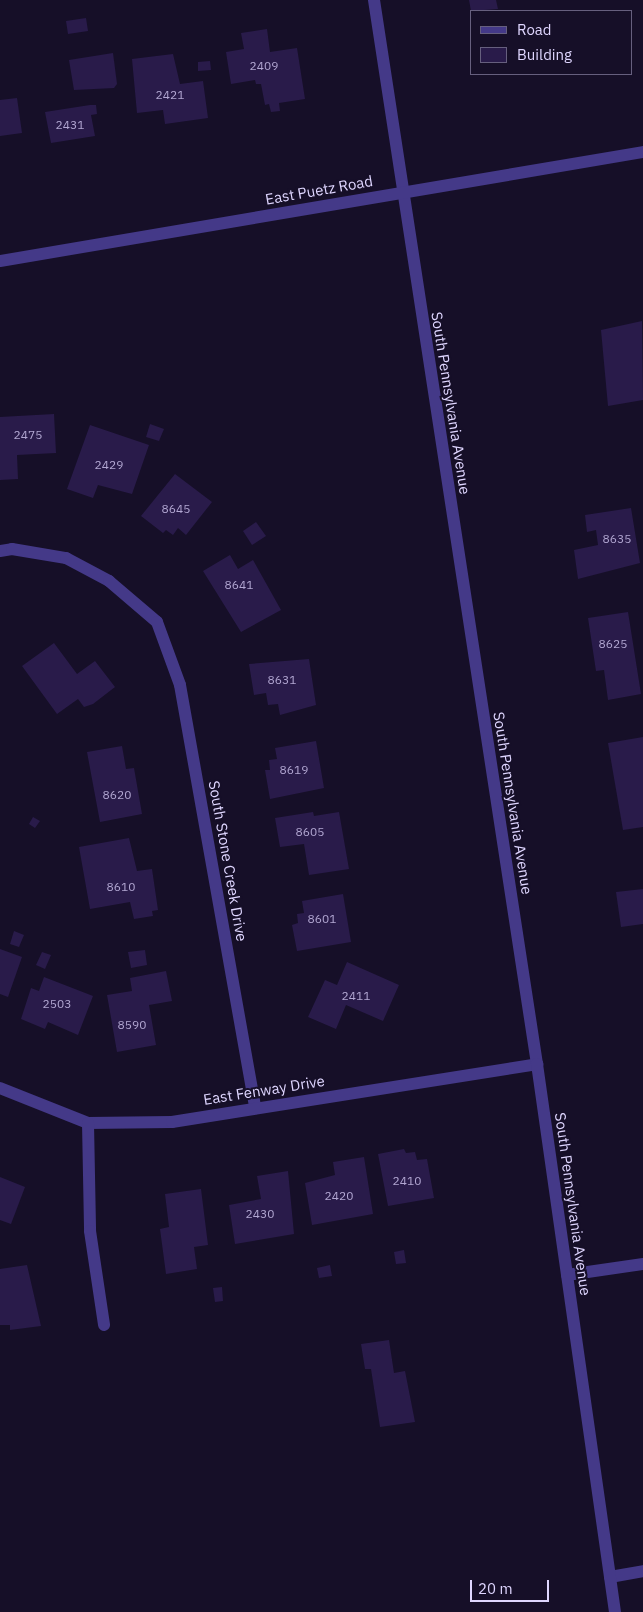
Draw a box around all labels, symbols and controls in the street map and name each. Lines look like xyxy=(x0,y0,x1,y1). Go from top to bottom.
legend xyxy=(470,10,633,75)
text: Road xyxy=(517,20,552,39)
text: Building xyxy=(517,45,572,64)
house number: 2409 xyxy=(250,59,278,73)
house number: 2421 xyxy=(156,88,184,102)
house number: 2431 xyxy=(56,118,84,132)
street label: East Puetz Road xyxy=(264,172,374,208)
street label: South Pennsylvania Avenue xyxy=(428,310,474,496)
house number: 2475 xyxy=(14,428,42,442)
house number: 2429 xyxy=(95,458,123,472)
house number: 8645 xyxy=(162,502,190,516)
house number: 8635 xyxy=(603,532,631,546)
house number: 8641 xyxy=(225,578,253,592)
house number: 8625 xyxy=(599,637,627,651)
house number: 8631 xyxy=(268,673,296,687)
street label: South Pennsylvania Avenue xyxy=(490,710,536,896)
house number: 8619 xyxy=(280,763,308,777)
street label: South Stone Creek Drive xyxy=(205,779,251,943)
house number: 8620 xyxy=(103,788,131,802)
house number: 8605 xyxy=(296,825,324,839)
house number: 8610 xyxy=(107,880,135,894)
house number: 8601 xyxy=(308,912,336,926)
house number: 2411 xyxy=(342,989,370,1003)
house number: 2503 xyxy=(43,997,71,1011)
house number: 8590 xyxy=(118,1018,146,1032)
street label: East Fenway Drive xyxy=(202,1072,326,1108)
street label: South Pennsylvania Avenue xyxy=(551,1111,595,1297)
house number: 2410 xyxy=(393,1174,421,1188)
house number: 2420 xyxy=(325,1189,353,1203)
house number: 2430 xyxy=(246,1207,274,1221)
scale bar xyxy=(473,1570,552,1602)
text: 20 m xyxy=(478,1579,513,1598)

